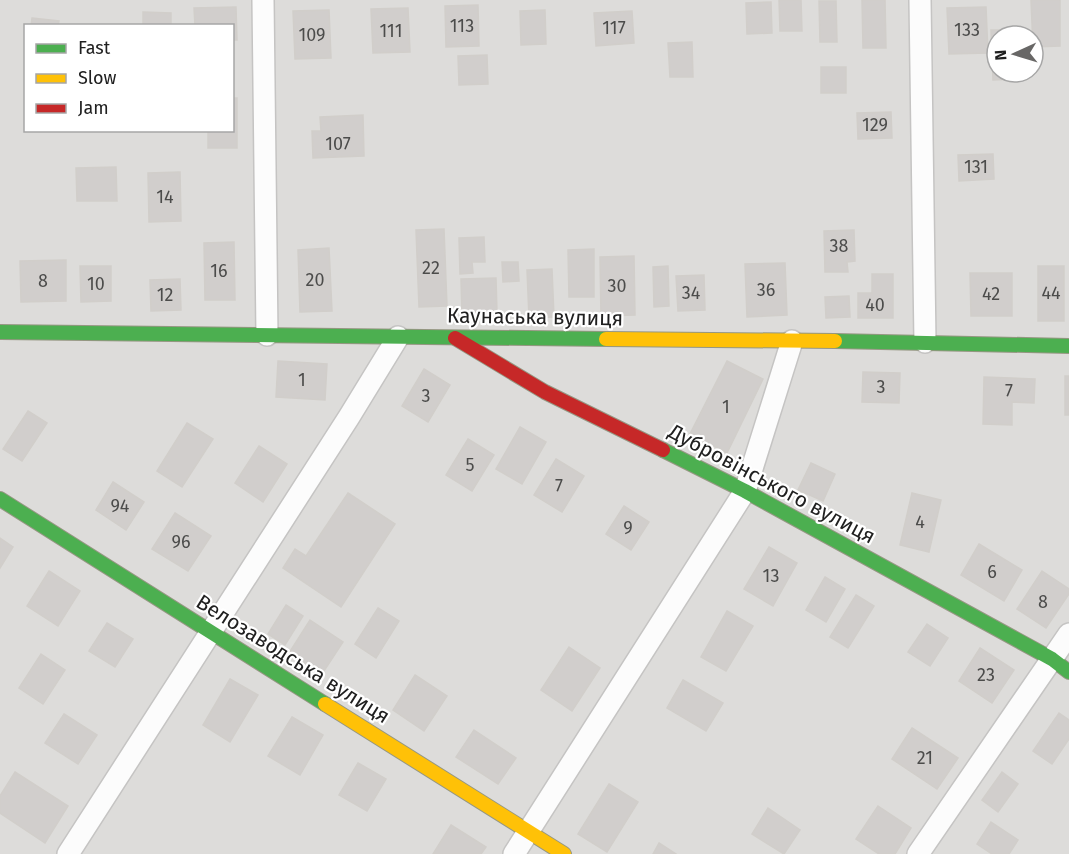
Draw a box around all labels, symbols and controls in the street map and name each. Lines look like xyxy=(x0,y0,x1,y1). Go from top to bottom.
house number: 113 xyxy=(450,15,474,37)
house number: 117 xyxy=(602,17,626,39)
house number: 133 xyxy=(954,19,980,41)
house number: 111 xyxy=(380,20,402,42)
legend xyxy=(24,24,234,132)
house number: 109 xyxy=(298,24,326,46)
north arrow xyxy=(985,24,1045,84)
text: Fast xyxy=(78,37,111,59)
text: N xyxy=(991,49,1010,61)
text: Slow xyxy=(78,67,117,89)
text: Jam xyxy=(78,97,109,119)
house number: 129 xyxy=(862,114,888,136)
house number: 107 xyxy=(325,133,351,155)
house number: 131 xyxy=(964,156,988,178)
house number: 14 xyxy=(156,186,174,208)
house number: 38 xyxy=(830,235,849,257)
house number: 22 xyxy=(422,257,440,279)
house number: 16 xyxy=(210,260,228,282)
house number: 20 xyxy=(306,269,324,291)
house number: 8 xyxy=(38,270,48,292)
house number: 10 xyxy=(87,273,105,295)
house number: 30 xyxy=(607,275,627,297)
house number: 36 xyxy=(757,279,775,301)
house number: 34 xyxy=(682,282,701,304)
house number: 44 xyxy=(1041,282,1061,304)
house number: 42 xyxy=(982,283,1000,305)
house number: 12 xyxy=(157,284,173,306)
house number: 40 xyxy=(865,294,885,316)
street label: Каунаська вулиця xyxy=(447,302,623,332)
house number: 1 xyxy=(298,369,306,391)
house number: 3 xyxy=(877,376,885,398)
house number: 7 xyxy=(1005,380,1013,402)
house number: 3 xyxy=(422,385,430,407)
house number: 1 xyxy=(722,396,730,418)
street label: Дубровінського вулиця xyxy=(663,418,880,550)
house number: 5 xyxy=(465,454,475,476)
house number: 7 xyxy=(555,475,563,497)
house number: 94 xyxy=(111,495,130,517)
house number: 4 xyxy=(915,511,925,533)
house number: 9 xyxy=(623,517,633,539)
house number: 96 xyxy=(171,531,191,553)
house number: 6 xyxy=(987,561,997,583)
house number: 13 xyxy=(763,565,779,587)
street label: Велозаводська вулиця xyxy=(191,589,395,729)
house number: 8 xyxy=(1038,591,1048,613)
house number: 23 xyxy=(977,664,995,686)
house number: 21 xyxy=(917,747,933,769)

